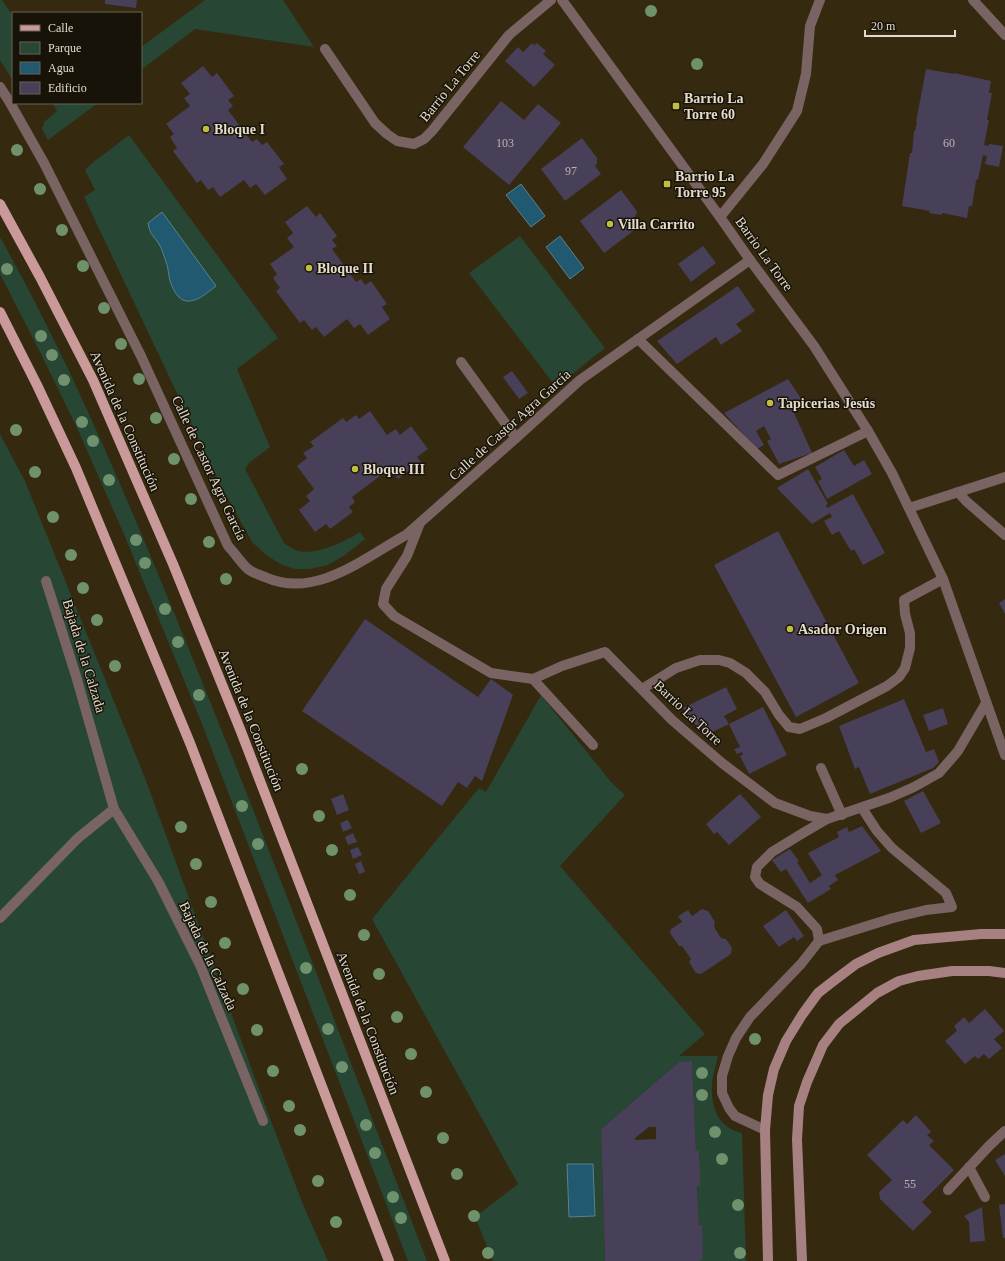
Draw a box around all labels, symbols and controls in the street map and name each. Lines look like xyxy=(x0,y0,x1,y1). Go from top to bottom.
legend xyxy=(12,12,142,104)
scale bar xyxy=(865,12,955,38)
text: 20 m xyxy=(871,19,896,33)
text: Calle xyxy=(48,21,73,35)
text: Parque xyxy=(48,41,81,55)
street label: Barrio La Torre xyxy=(417,47,483,125)
text: Agua xyxy=(48,61,75,75)
text: Edificio xyxy=(48,81,87,95)
place label: Barrio La Torre 60 xyxy=(684,91,744,122)
marker: Barrio La Torre 60 xyxy=(671,101,681,111)
place label: Bloque I xyxy=(214,122,265,137)
marker: Bloque I xyxy=(201,124,211,134)
house number: 103 xyxy=(496,136,514,150)
house number: 60 xyxy=(943,136,955,150)
house number: 97 xyxy=(565,164,577,178)
place label: Barrio La Torre 95 xyxy=(675,169,735,200)
marker: Barrio La Torre 95 xyxy=(662,179,672,189)
street label: Barrio La Torre xyxy=(732,214,796,294)
place label: Villa Carrito xyxy=(618,217,695,232)
marker: Villa Carrito xyxy=(605,219,615,229)
place label: Bloque II xyxy=(317,261,373,276)
marker: Bloque II xyxy=(304,263,314,273)
street label: Avenida de la Constitución xyxy=(87,349,163,493)
street label: Calle de Castor Agra García xyxy=(446,366,574,483)
street label: Calle de Castor Agra García xyxy=(169,393,249,543)
place label: Tapicerias Jesús xyxy=(778,396,876,411)
marker: Tapicerias Jesús xyxy=(765,398,775,408)
place label: Bloque III xyxy=(363,462,425,477)
marker: Bloque III xyxy=(350,464,360,474)
street label: Bajada de la Calzada xyxy=(60,597,109,715)
place label: Asador Origen xyxy=(798,622,887,637)
marker: Asador Origen xyxy=(785,624,795,634)
street label: Avenida de la Constitución xyxy=(216,647,286,793)
street label: Barrio La Torre xyxy=(651,678,725,748)
street label: Bajada de la Calzada xyxy=(176,899,240,1013)
street label: Avenida de la Constitución xyxy=(334,949,402,1097)
house number: 55 xyxy=(904,1177,916,1191)

